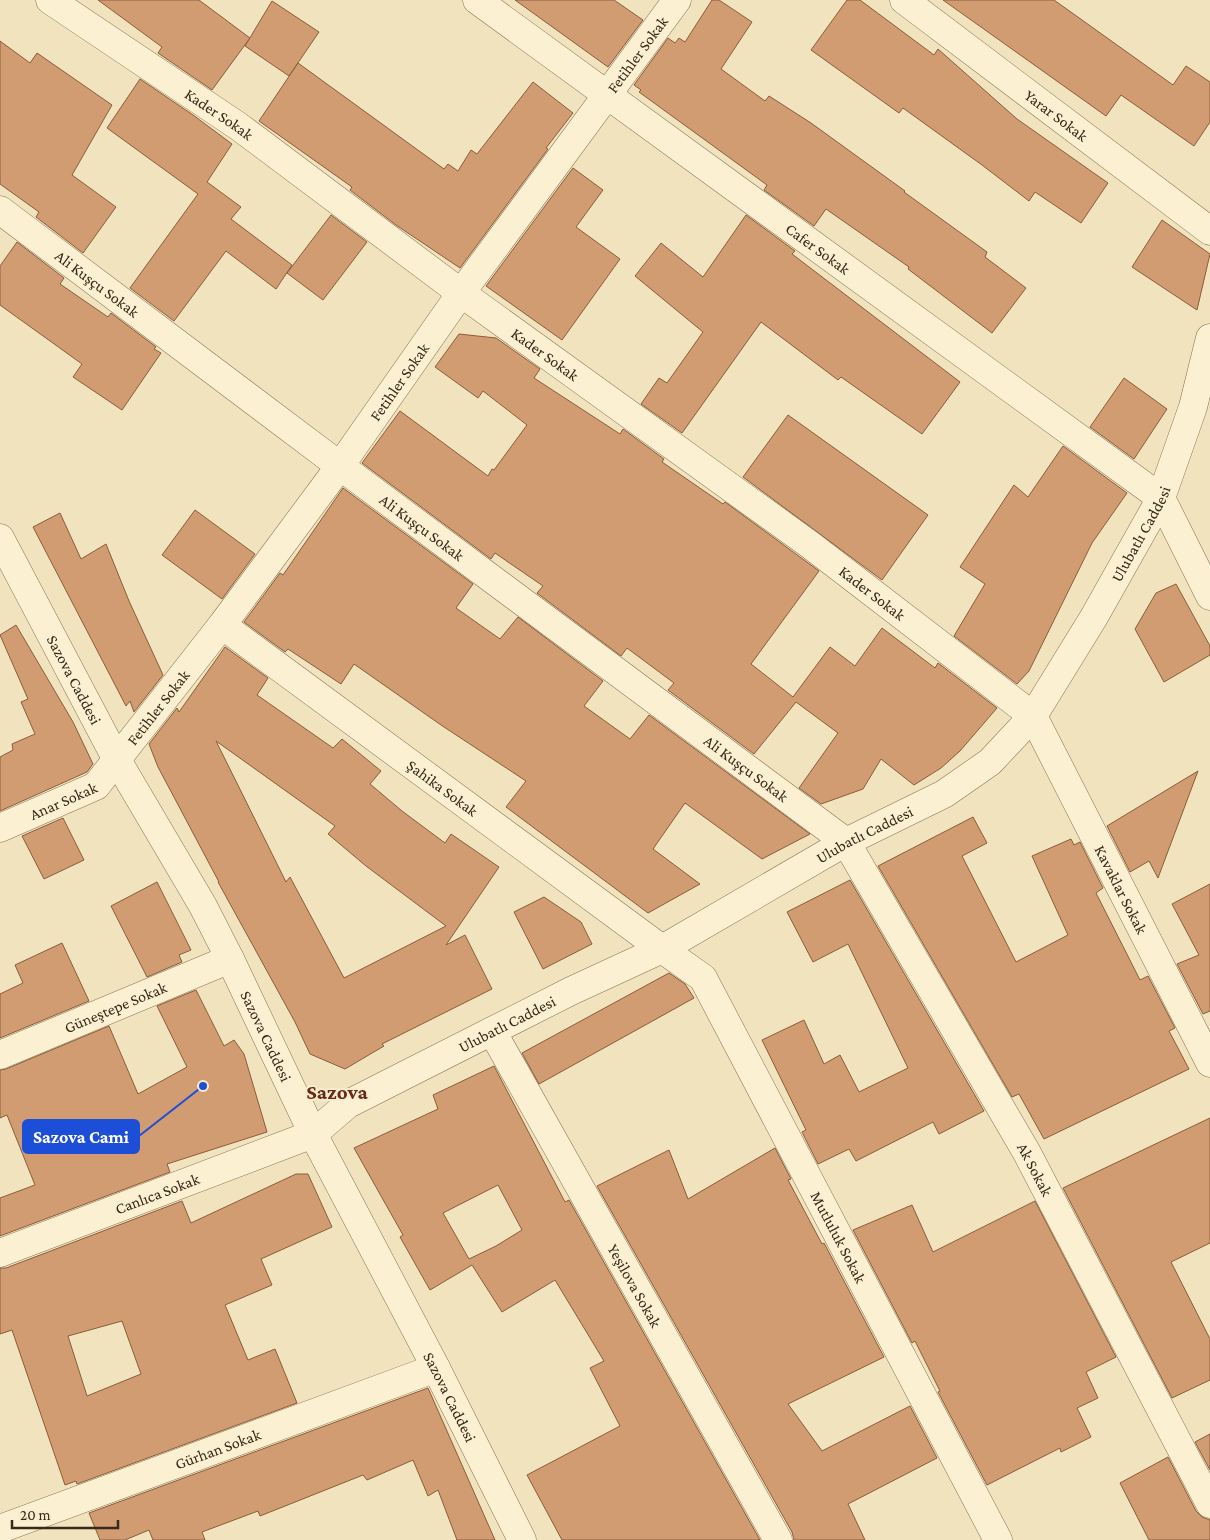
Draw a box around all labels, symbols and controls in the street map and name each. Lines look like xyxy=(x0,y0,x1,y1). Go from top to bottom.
street label: Fetihler Sokak xyxy=(603,12,671,96)
street label: Kader Sokak xyxy=(182,85,257,143)
street label: Yarar Sokak xyxy=(1022,86,1092,144)
street label: Cafer Sokak xyxy=(783,219,854,278)
street label: Ali Kuşçu Sokak xyxy=(52,246,143,321)
street label: Kader Sokak xyxy=(509,324,583,384)
street label: Fetihler Sokak xyxy=(366,340,432,424)
street label: Ulubatlı Caddesi xyxy=(1107,484,1173,584)
street label: Ali Kuşçu Sokak xyxy=(377,490,468,564)
street label: Kader Sokak xyxy=(836,562,909,624)
street label: Sazova Caddesi xyxy=(44,632,105,727)
street label: Fetihler Sokak xyxy=(123,666,193,748)
street label: Ali Kuşçu Sokak xyxy=(701,731,792,805)
street label: Şahika Sokak xyxy=(403,756,482,819)
street label: Anar Sokak xyxy=(27,778,100,823)
street label: Ulubatlı Caddesi xyxy=(813,802,915,866)
street label: Kavaklar Sokak xyxy=(1092,842,1151,937)
street label: Güneştepe Sokak xyxy=(62,978,169,1036)
street label: Sazova Caddesi xyxy=(238,988,295,1084)
street label: Ulubatlı Caddesi xyxy=(455,992,558,1055)
district label: Sazova xyxy=(306,1080,368,1104)
callout: Sazova Cami xyxy=(23,1120,139,1153)
text: Sazova Cami xyxy=(33,1127,130,1147)
street label: Ak Sokak xyxy=(1014,1139,1056,1199)
street label: Canlıca Sokak xyxy=(112,1169,202,1217)
street label: Mutluluk Sokak xyxy=(808,1188,870,1286)
street label: Yeşilova Sokak xyxy=(605,1241,665,1330)
street label: Sazova Caddesi xyxy=(421,1349,480,1444)
street label: Gürhan Sokak xyxy=(173,1425,263,1472)
scale bar xyxy=(12,1498,119,1530)
text: 20 m xyxy=(20,1507,51,1523)

